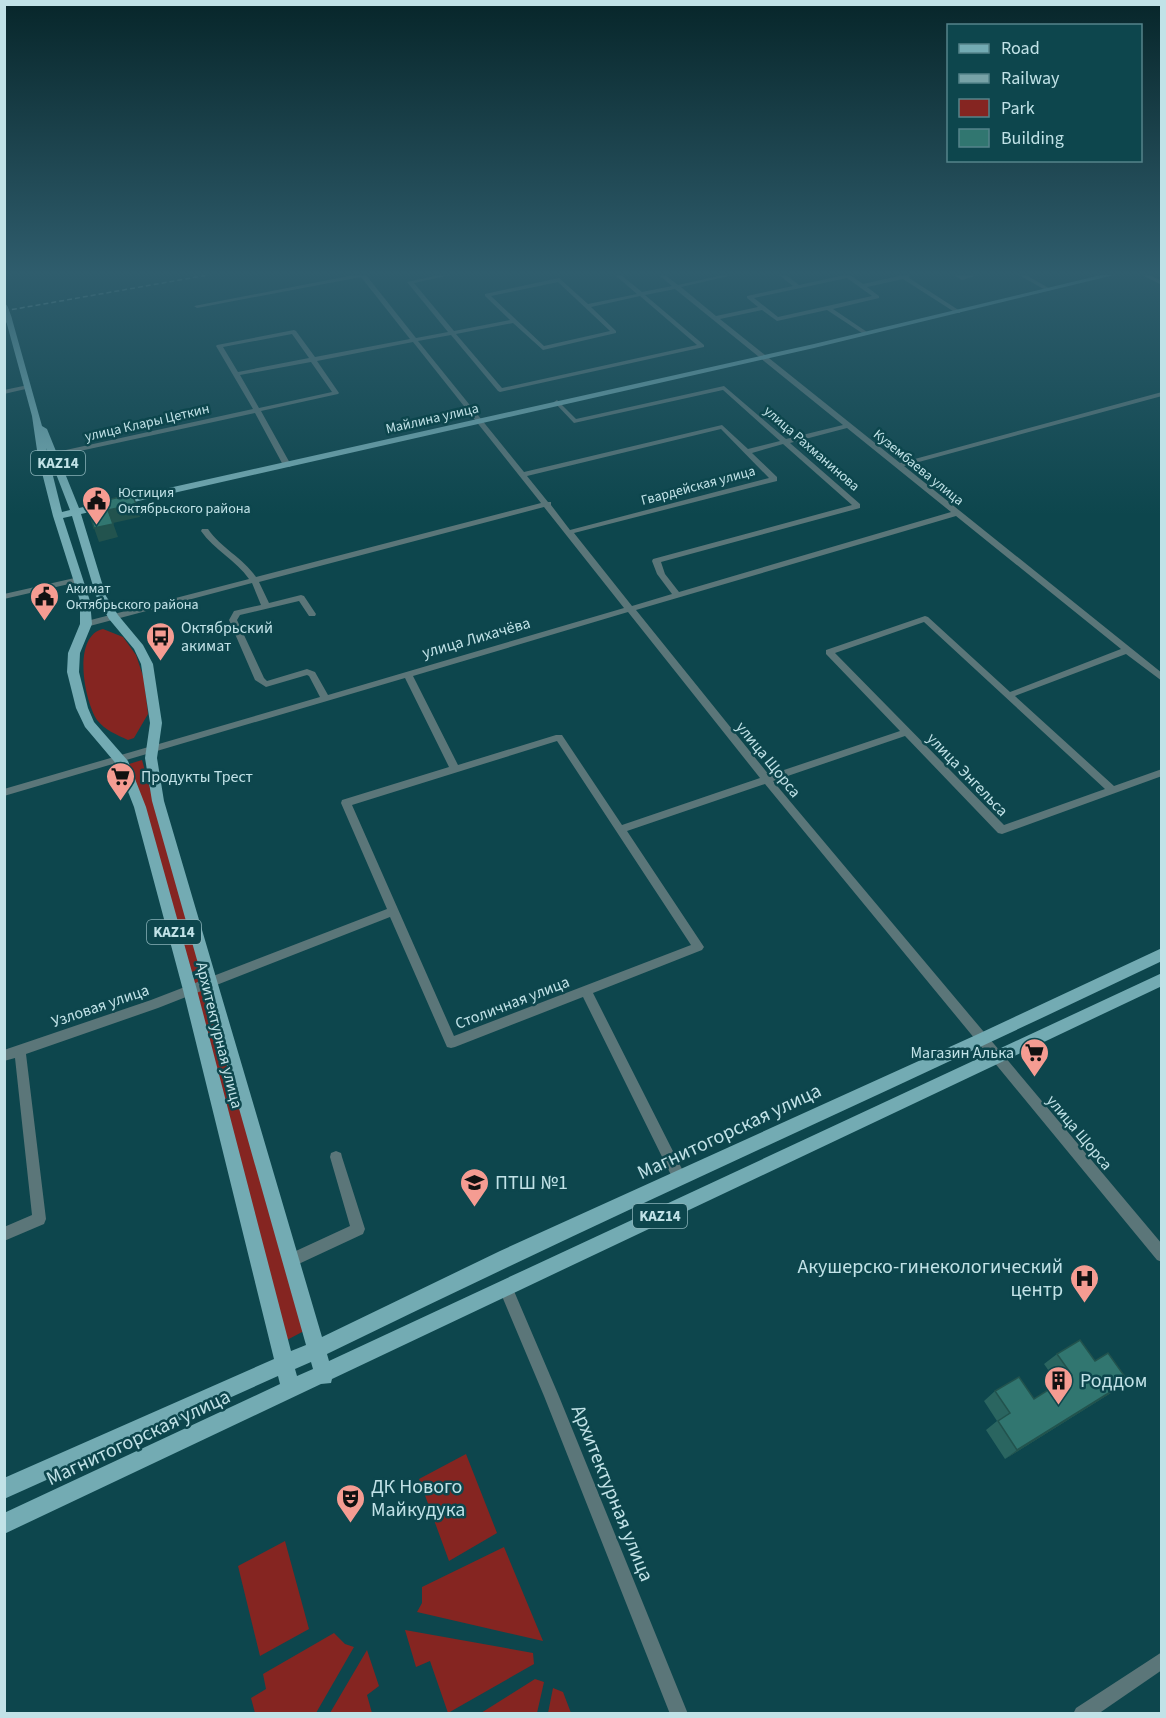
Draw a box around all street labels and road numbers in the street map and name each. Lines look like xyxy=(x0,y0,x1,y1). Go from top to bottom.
street label: улица Клары Цеткин xyxy=(83,399,212,447)
street label: Майлина улица xyxy=(384,399,481,439)
street label: улица Рахманинова xyxy=(759,401,864,496)
street label: Кузембаева улица xyxy=(869,425,968,511)
road number: KAZ14 xyxy=(31,451,85,475)
street label: Гвардейская улица xyxy=(639,461,758,511)
street label: улица Лихачёва xyxy=(420,612,533,664)
street label: улица Щорса xyxy=(731,717,806,802)
street label: улица Энгельса xyxy=(922,728,1013,821)
road number: KAZ14 xyxy=(147,920,201,944)
street label: Архитектурная улица xyxy=(190,960,248,1111)
street label: Столичная улица xyxy=(452,971,573,1035)
street label: Узловая улица xyxy=(49,979,152,1033)
street label: Магнитогорская улица xyxy=(633,1077,826,1187)
street label: улица Щорса xyxy=(1041,1090,1117,1175)
road number: KAZ14 xyxy=(633,1204,687,1228)
street label: Магнитогорская улица xyxy=(42,1383,235,1493)
street label: Архитектурная улица xyxy=(564,1401,660,1586)

